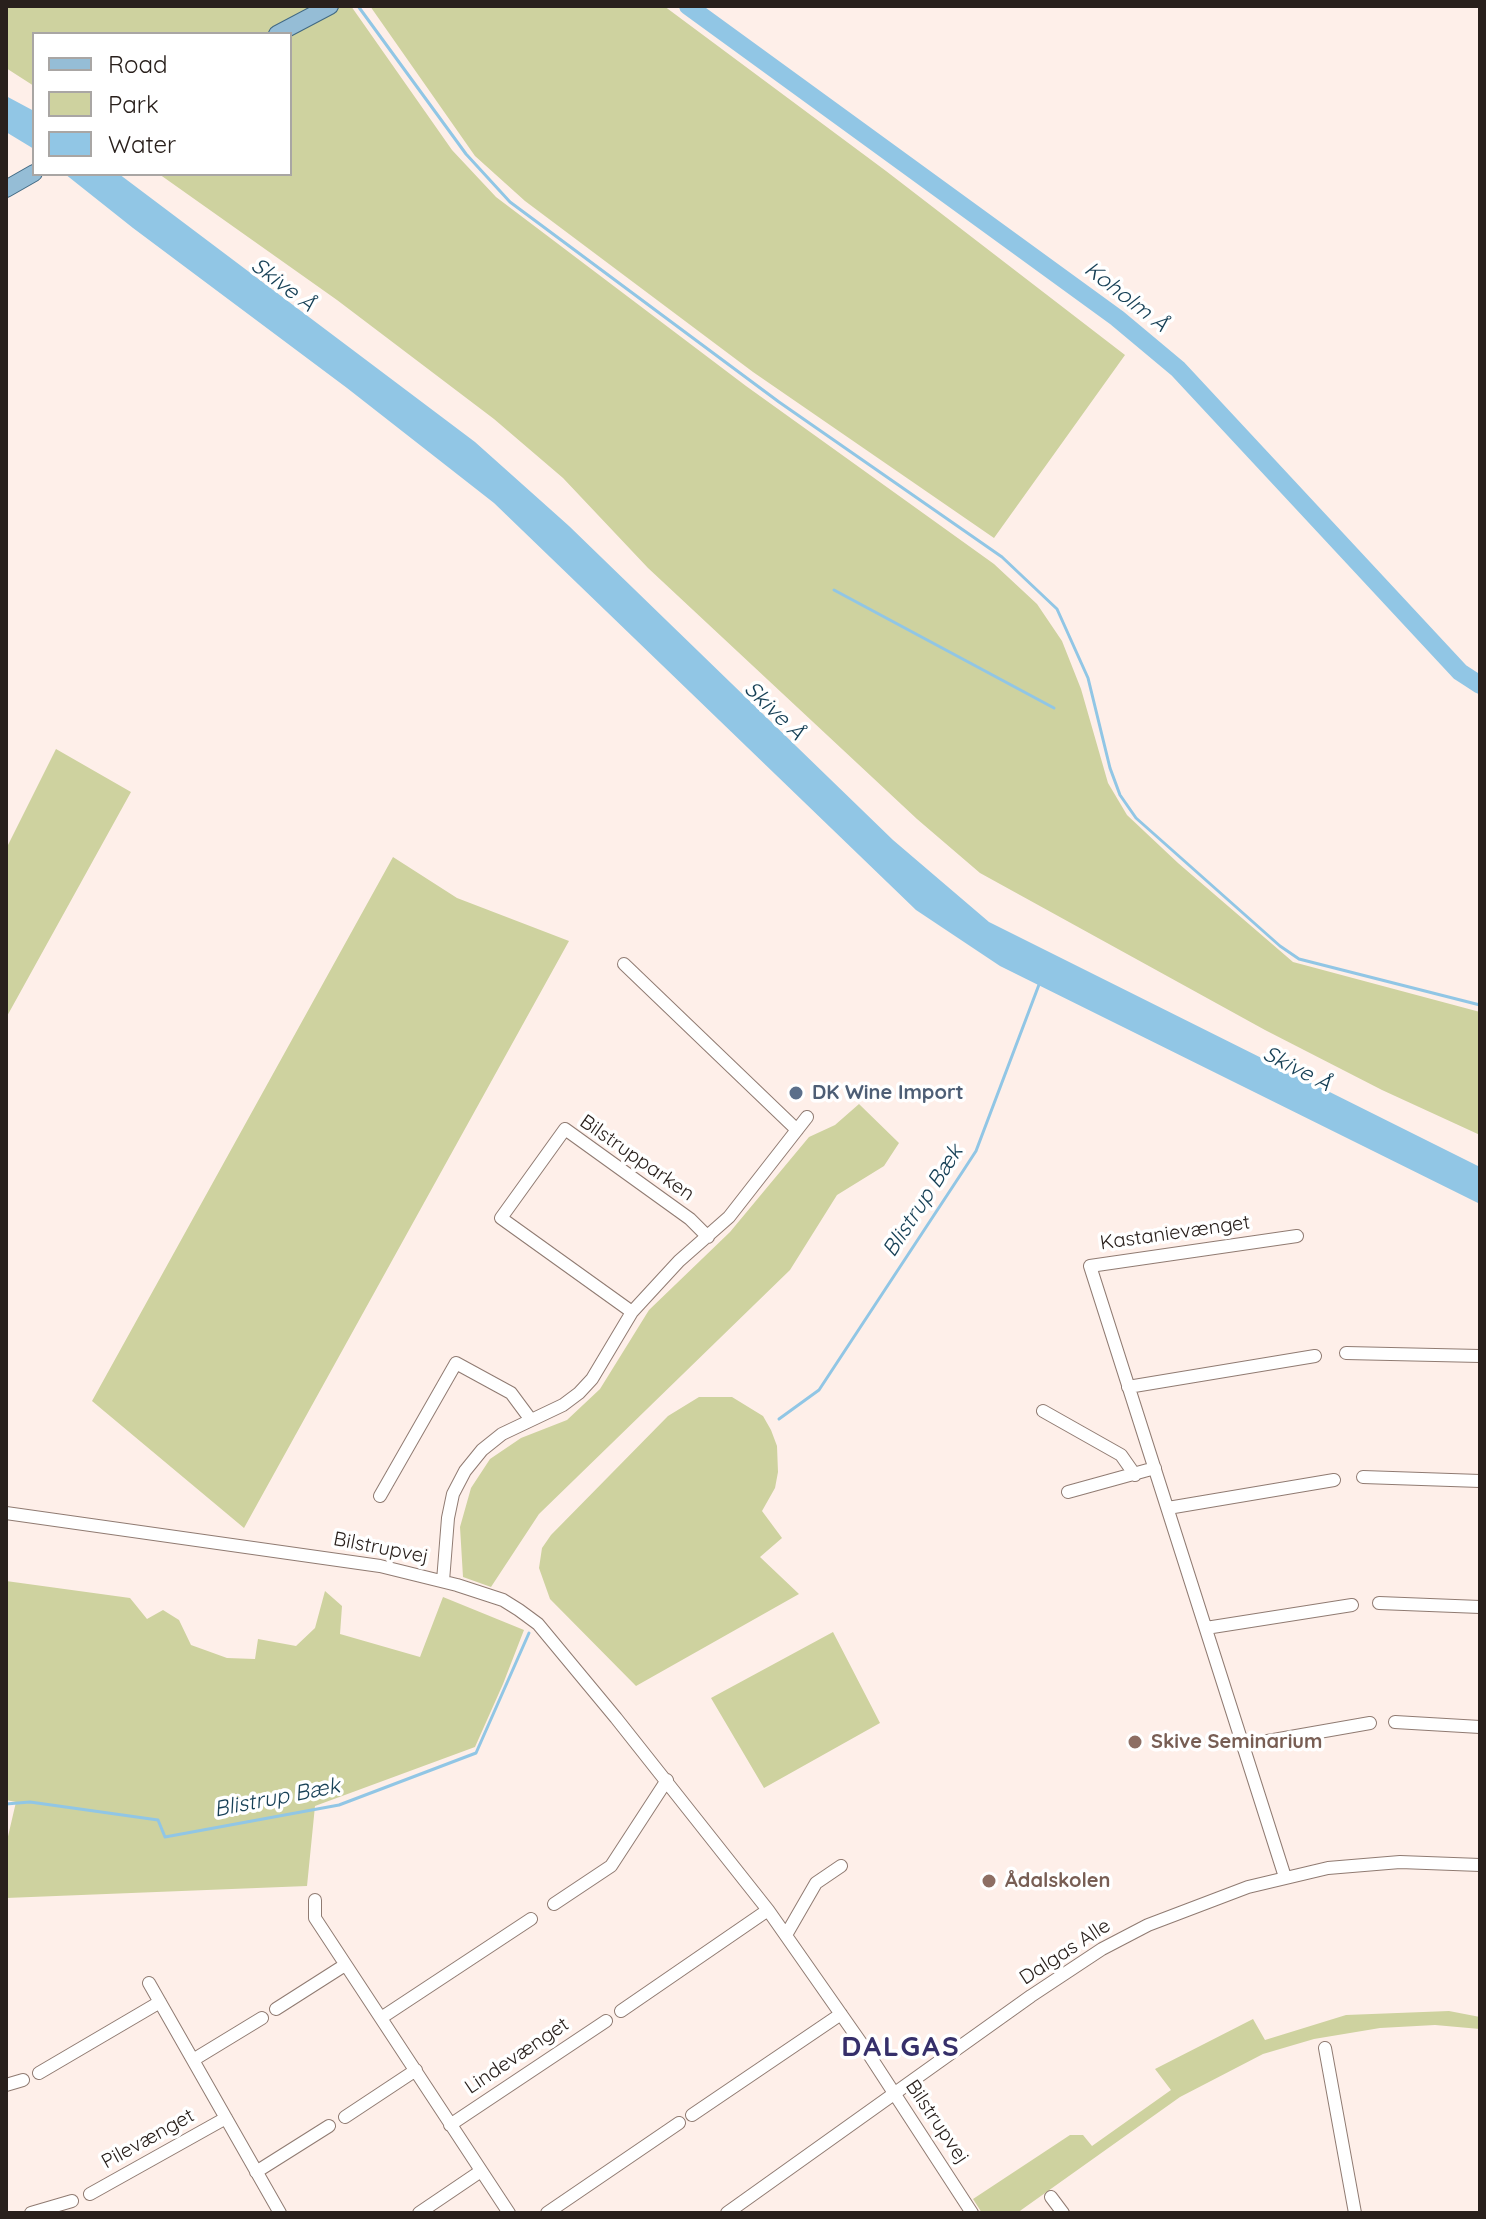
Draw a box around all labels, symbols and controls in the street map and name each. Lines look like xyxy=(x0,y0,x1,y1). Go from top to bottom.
legend xyxy=(32,32,292,176)
text: Road xyxy=(108,49,168,79)
text: Park xyxy=(108,89,159,119)
text: Water xyxy=(108,129,176,159)
water label: Skive Å xyxy=(246,252,320,318)
water label: Koholm Å xyxy=(1079,256,1173,338)
water label: Skive Å xyxy=(739,676,809,746)
water label: Skive Å xyxy=(1258,1041,1336,1097)
place label: DK Wine Import xyxy=(812,1081,964,1105)
marker: DK Wine Import xyxy=(787,1084,805,1102)
street label: Bilstrupparken xyxy=(575,1110,699,1206)
water label: Blistrup Bæk xyxy=(877,1140,969,1262)
street label: Kastanievænget xyxy=(1098,1211,1252,1255)
street label: Bilstrupvej xyxy=(331,1527,431,1569)
place label: Skive Seminarium xyxy=(1151,1730,1323,1754)
marker: Skive Seminarium xyxy=(1126,1733,1144,1751)
water label: Blistrup Bæk xyxy=(212,1773,342,1823)
place label: Ådalskolen xyxy=(1005,1869,1110,1893)
marker: Ådalskolen xyxy=(980,1872,998,1890)
street label: Dalgas Alle xyxy=(1015,1914,1115,1990)
street label: Lindevænget xyxy=(460,2012,574,2100)
district label: DALGAS xyxy=(841,2031,961,2065)
street label: Bilstrupvej xyxy=(900,2075,974,2169)
street label: Pilevænget xyxy=(98,2104,198,2174)

